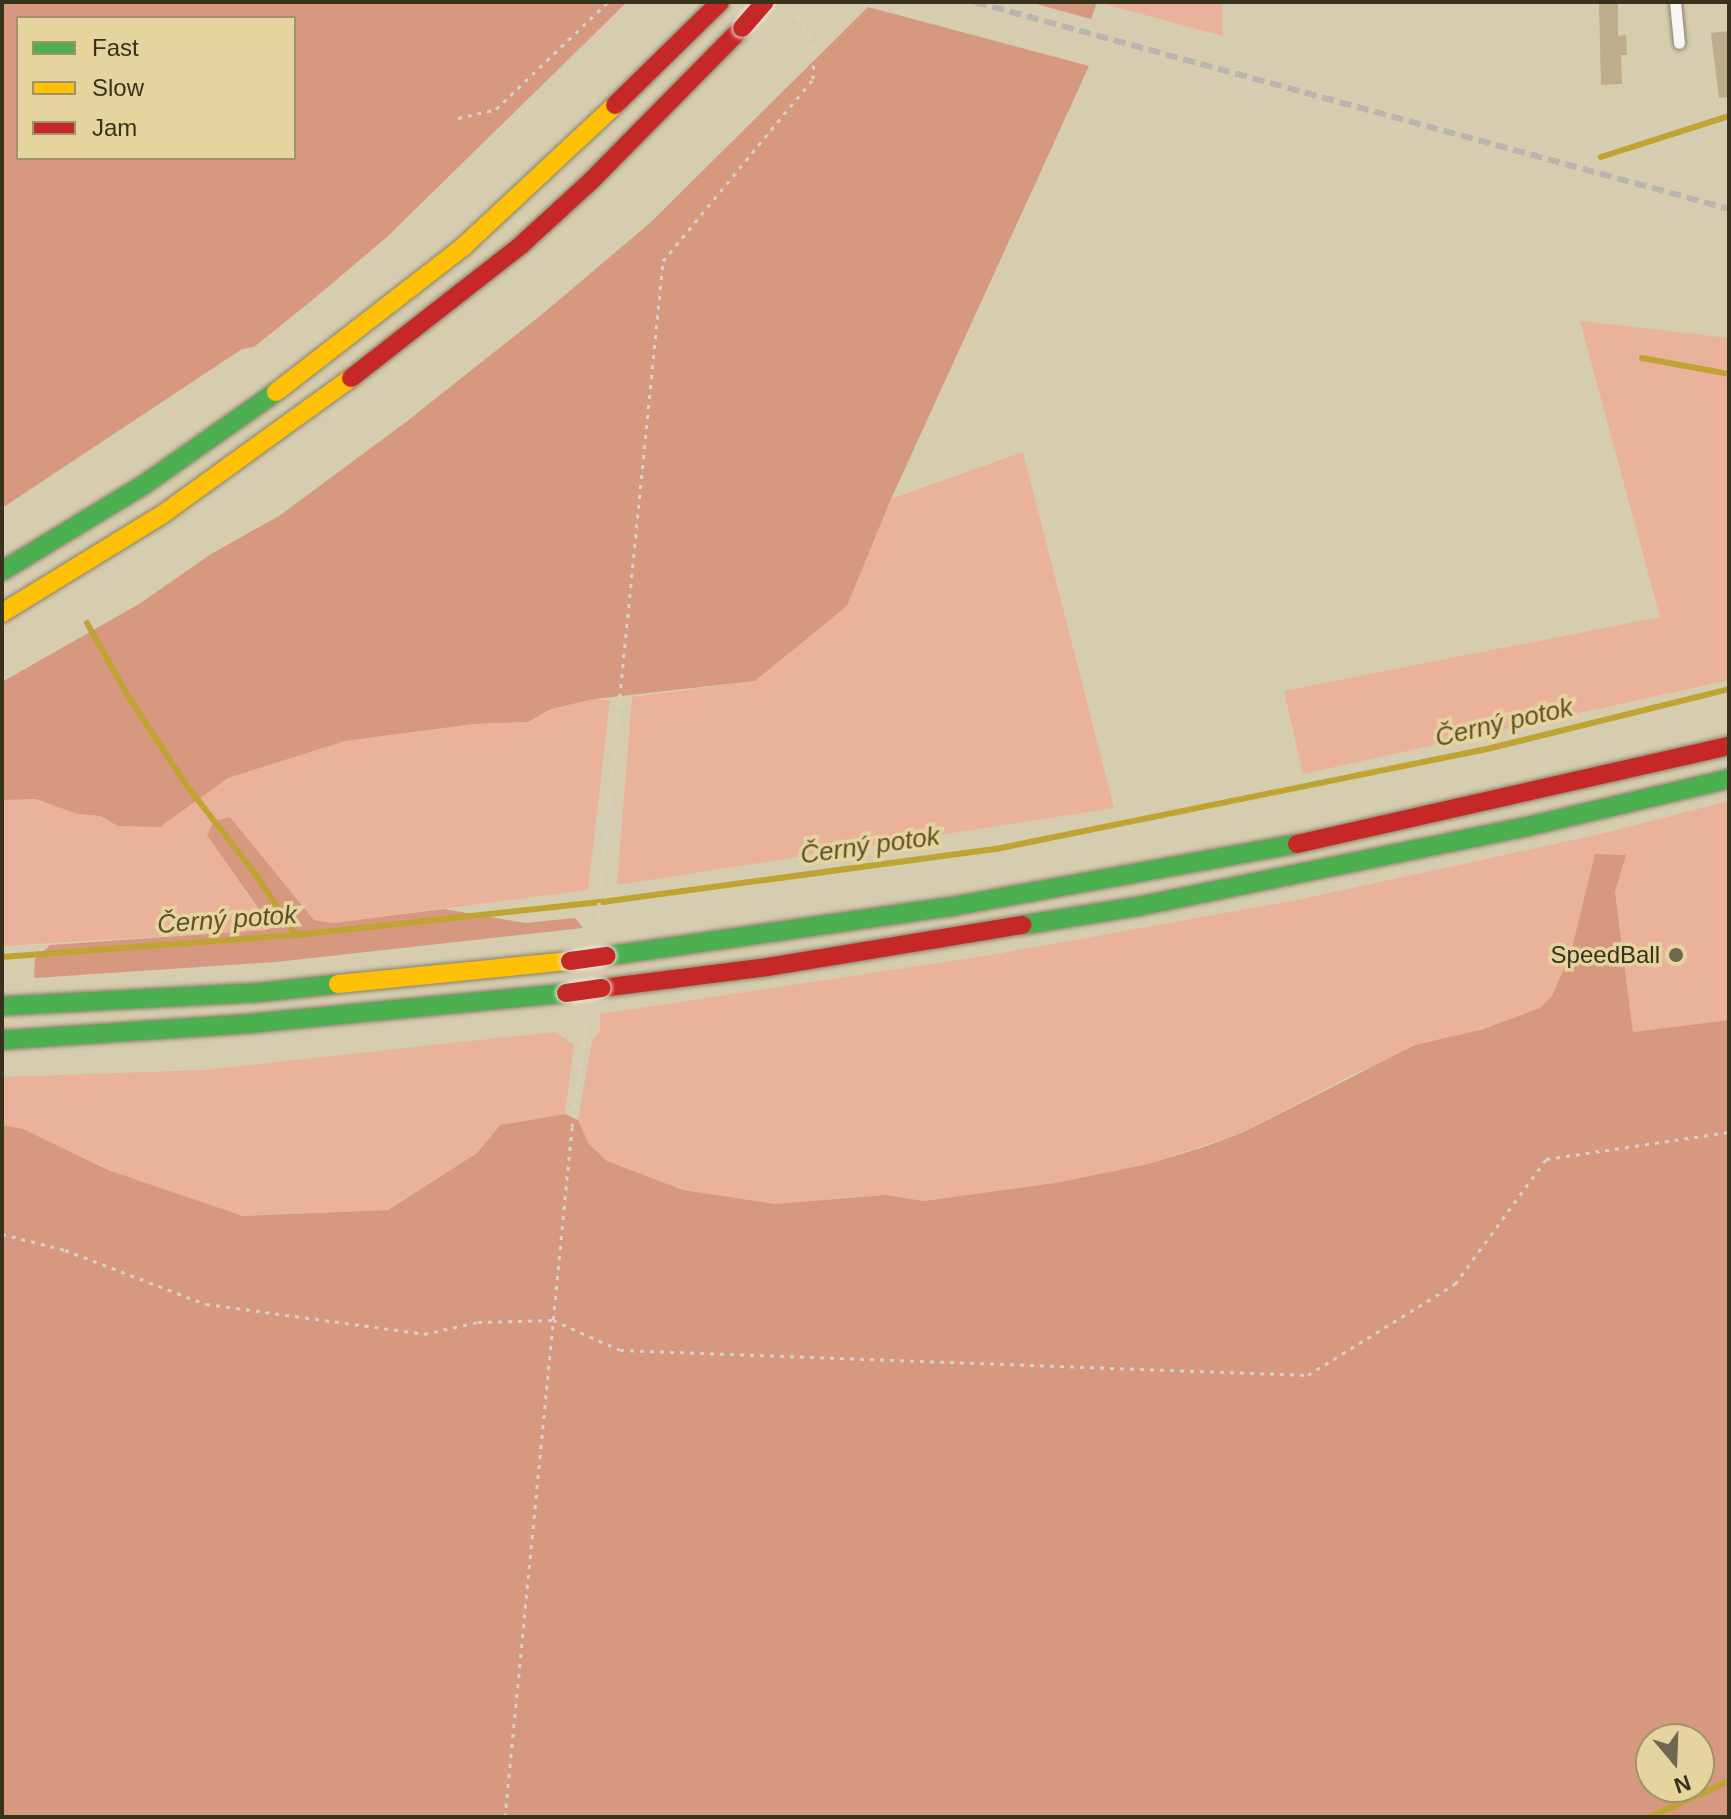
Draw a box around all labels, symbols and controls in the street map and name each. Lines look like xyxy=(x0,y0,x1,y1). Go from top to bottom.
legend xyxy=(16,16,296,160)
text: Fast xyxy=(92,34,139,61)
text: Slow xyxy=(92,74,144,101)
text: Jam xyxy=(92,114,137,141)
water label: Černý potok xyxy=(1432,692,1576,754)
water label: Černý potok xyxy=(798,821,942,871)
water label: Černý potok xyxy=(156,900,298,940)
place label: SpeedBall xyxy=(1551,941,1660,969)
marker: SpeedBall xyxy=(1667,946,1685,964)
north arrow xyxy=(1635,1723,1715,1803)
text: N xyxy=(1671,1770,1694,1799)

